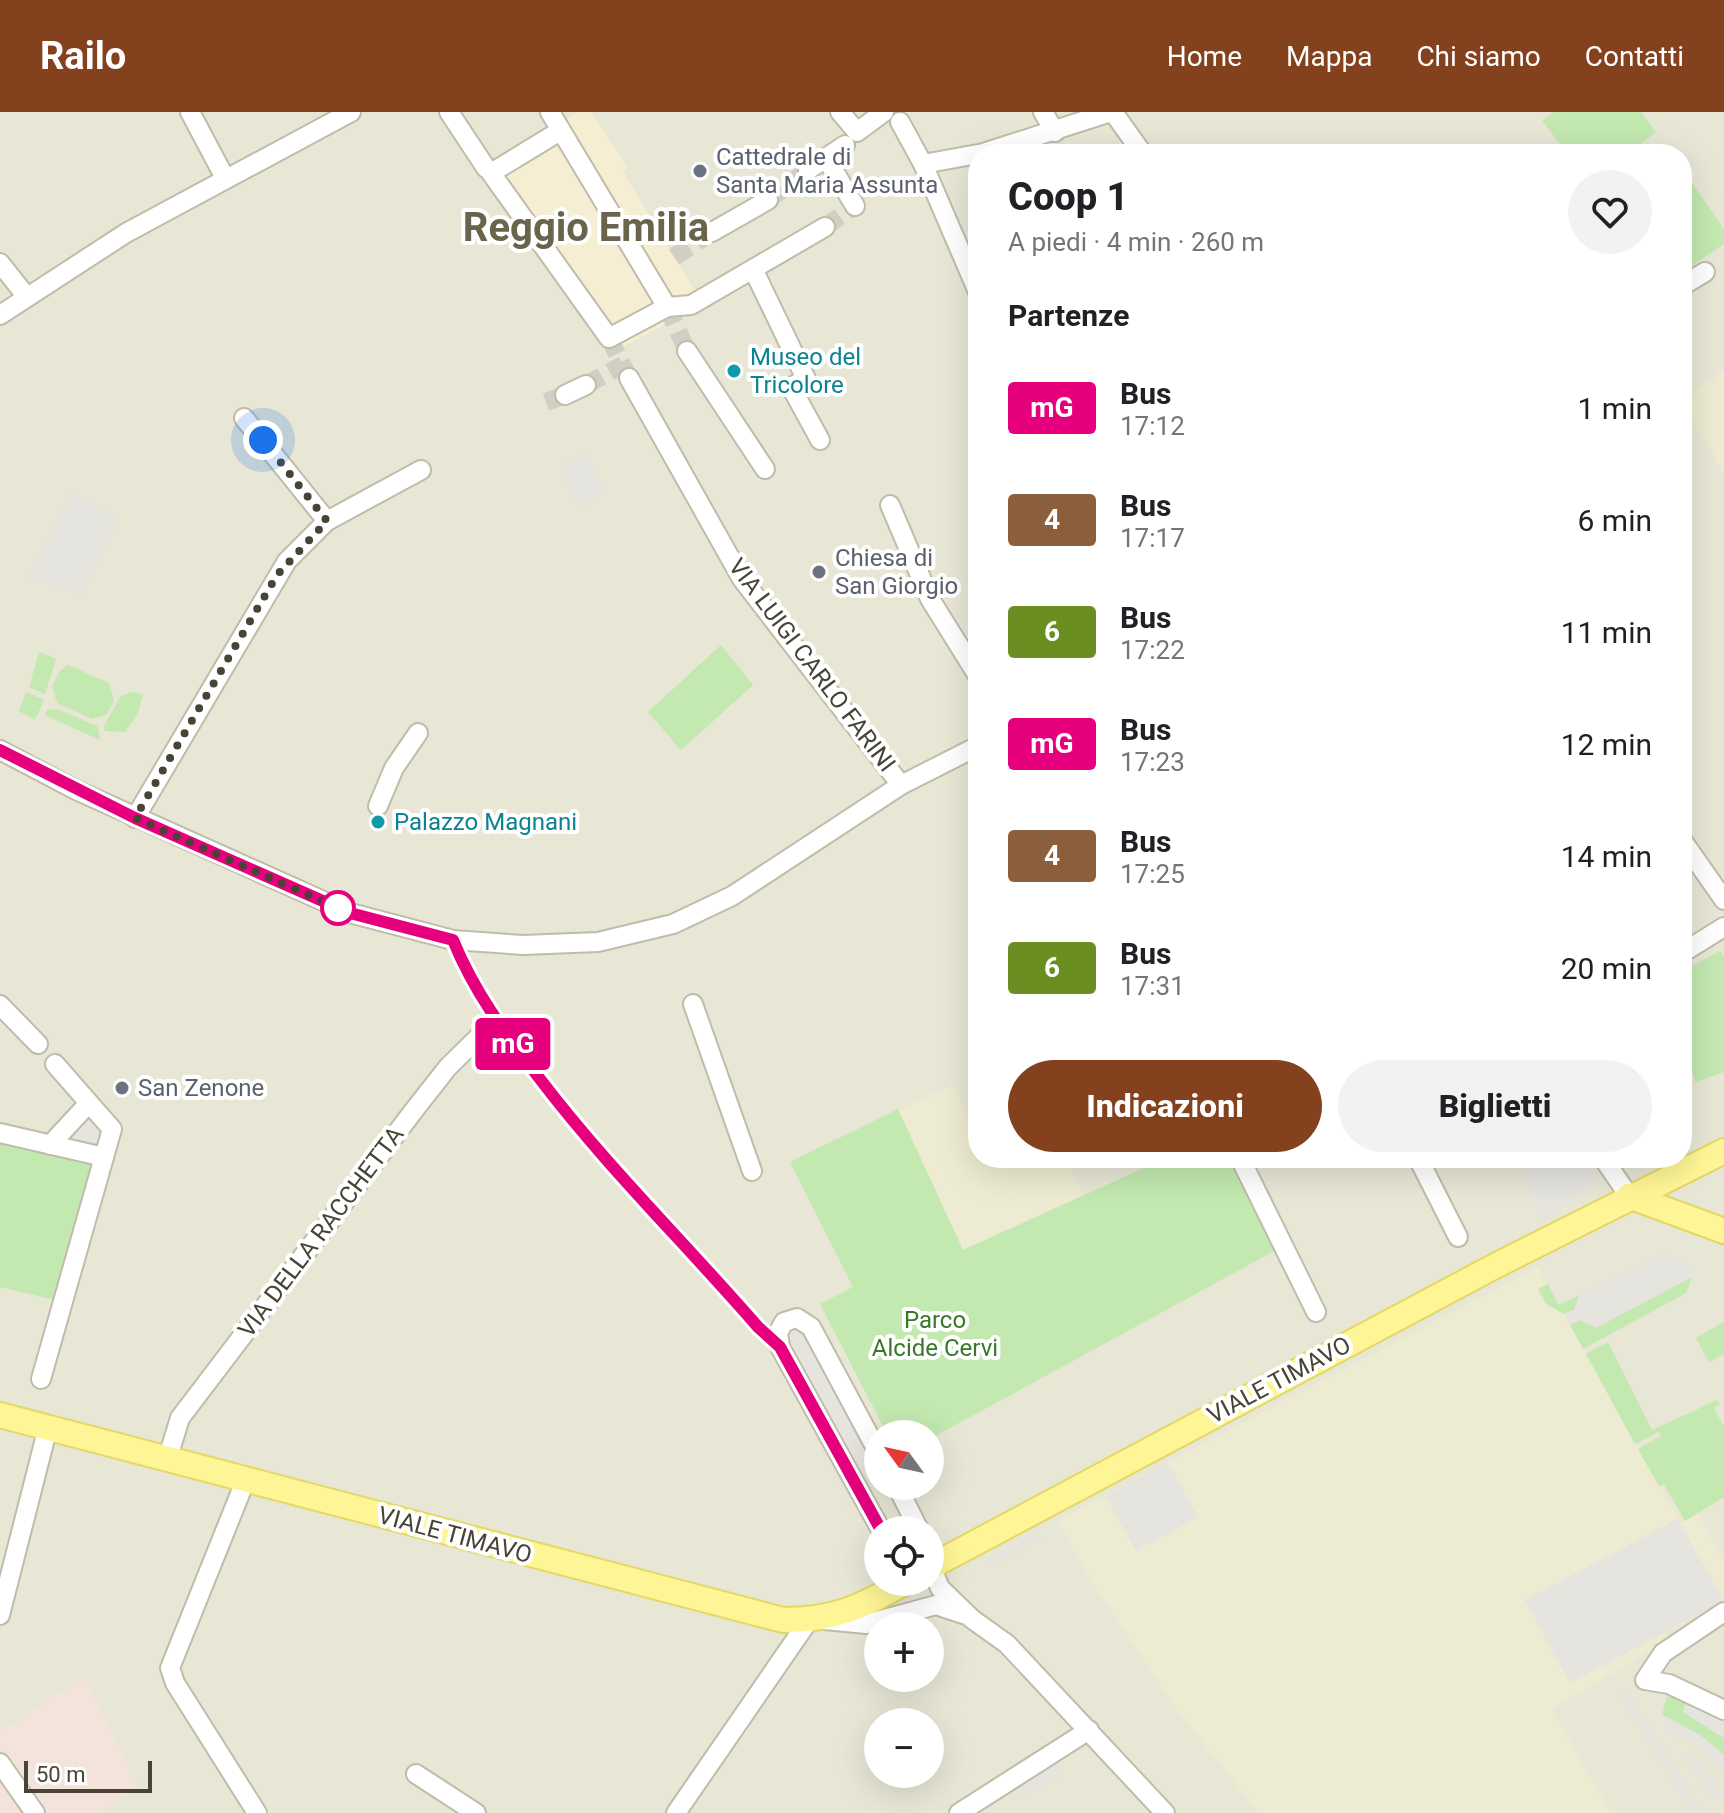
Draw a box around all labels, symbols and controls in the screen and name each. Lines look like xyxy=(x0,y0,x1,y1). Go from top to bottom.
text: Railo xyxy=(40,34,126,78)
text: Home xyxy=(1167,40,1242,73)
text: Mappa xyxy=(1286,40,1372,73)
text: Chi siamo xyxy=(1416,40,1541,73)
text: Contatti xyxy=(1585,40,1684,73)
place label: Cattedrale di Santa Maria Assunta xyxy=(716,143,938,199)
marker: Cattedrale di Santa Maria Assunta xyxy=(691,162,709,180)
button: heart xyxy=(1568,170,1652,254)
text: Coop 1 xyxy=(1008,175,1129,219)
district label: Reggio Emilia xyxy=(463,204,709,251)
text: A piedi · 4 min · 260 m xyxy=(1008,227,1264,257)
text: Partenze xyxy=(1008,298,1129,333)
place label: Museo del Tricolore xyxy=(750,343,861,399)
marker: Museo del Tricolore xyxy=(725,362,743,380)
text: Bus xyxy=(1120,376,1171,411)
text: mG xyxy=(1030,391,1074,424)
text: 1 min xyxy=(1578,391,1652,426)
text: 17:12 xyxy=(1120,411,1185,441)
your location xyxy=(243,420,283,460)
text: Bus xyxy=(1120,488,1171,523)
text: 4 xyxy=(1044,503,1060,536)
text: 6 min xyxy=(1578,503,1652,538)
text: 17:17 xyxy=(1120,523,1185,553)
place label: Chiesa di San Giorgio xyxy=(835,544,958,600)
street label: VIA LUIGI CARLO FARINI xyxy=(723,553,901,777)
marker: Chiesa di San Giorgio xyxy=(810,563,828,581)
text: Bus xyxy=(1120,600,1171,635)
text: 6 xyxy=(1044,615,1060,648)
text: 11 min xyxy=(1561,615,1652,650)
text: 17:22 xyxy=(1120,635,1185,665)
text: Bus xyxy=(1120,712,1171,747)
text: mG xyxy=(1030,727,1074,760)
text: 12 min xyxy=(1561,727,1652,762)
text: 17:23 xyxy=(1120,747,1185,777)
place label: Palazzo Magnani xyxy=(394,808,577,836)
marker: Palazzo Magnani xyxy=(369,813,387,831)
text: Bus xyxy=(1120,824,1171,859)
text: 4 xyxy=(1044,839,1060,872)
text: 14 min xyxy=(1561,839,1652,874)
text: 17:25 xyxy=(1120,859,1185,889)
unlabelled marker xyxy=(321,891,355,925)
text: Bus xyxy=(1120,936,1171,971)
text: 6 xyxy=(1044,951,1060,984)
text: 20 min xyxy=(1561,951,1652,986)
text: 17:31 xyxy=(1120,971,1185,1001)
line badge: mG xyxy=(477,1018,549,1070)
text: mG xyxy=(491,1027,535,1060)
button: Indicazioni xyxy=(1008,1060,1322,1152)
button: Biglietti xyxy=(1338,1060,1652,1152)
place label: San Zenone xyxy=(138,1074,264,1102)
marker: San Zenone xyxy=(113,1079,131,1097)
street label: VIA DELLA RACCHETTA xyxy=(233,1121,410,1343)
park label: Parco Alcide Cervi xyxy=(872,1306,998,1362)
street label: VIALE TIMAVO xyxy=(1203,1331,1355,1429)
north arrow xyxy=(864,1420,944,1500)
map controls xyxy=(864,1420,944,1788)
street label: VIALE TIMAVO xyxy=(375,1501,535,1569)
button: locate xyxy=(864,1516,944,1596)
button: + xyxy=(864,1612,944,1692)
button: − xyxy=(864,1708,944,1788)
scale bar xyxy=(24,1757,152,1793)
text: 50 m xyxy=(36,1762,85,1787)

